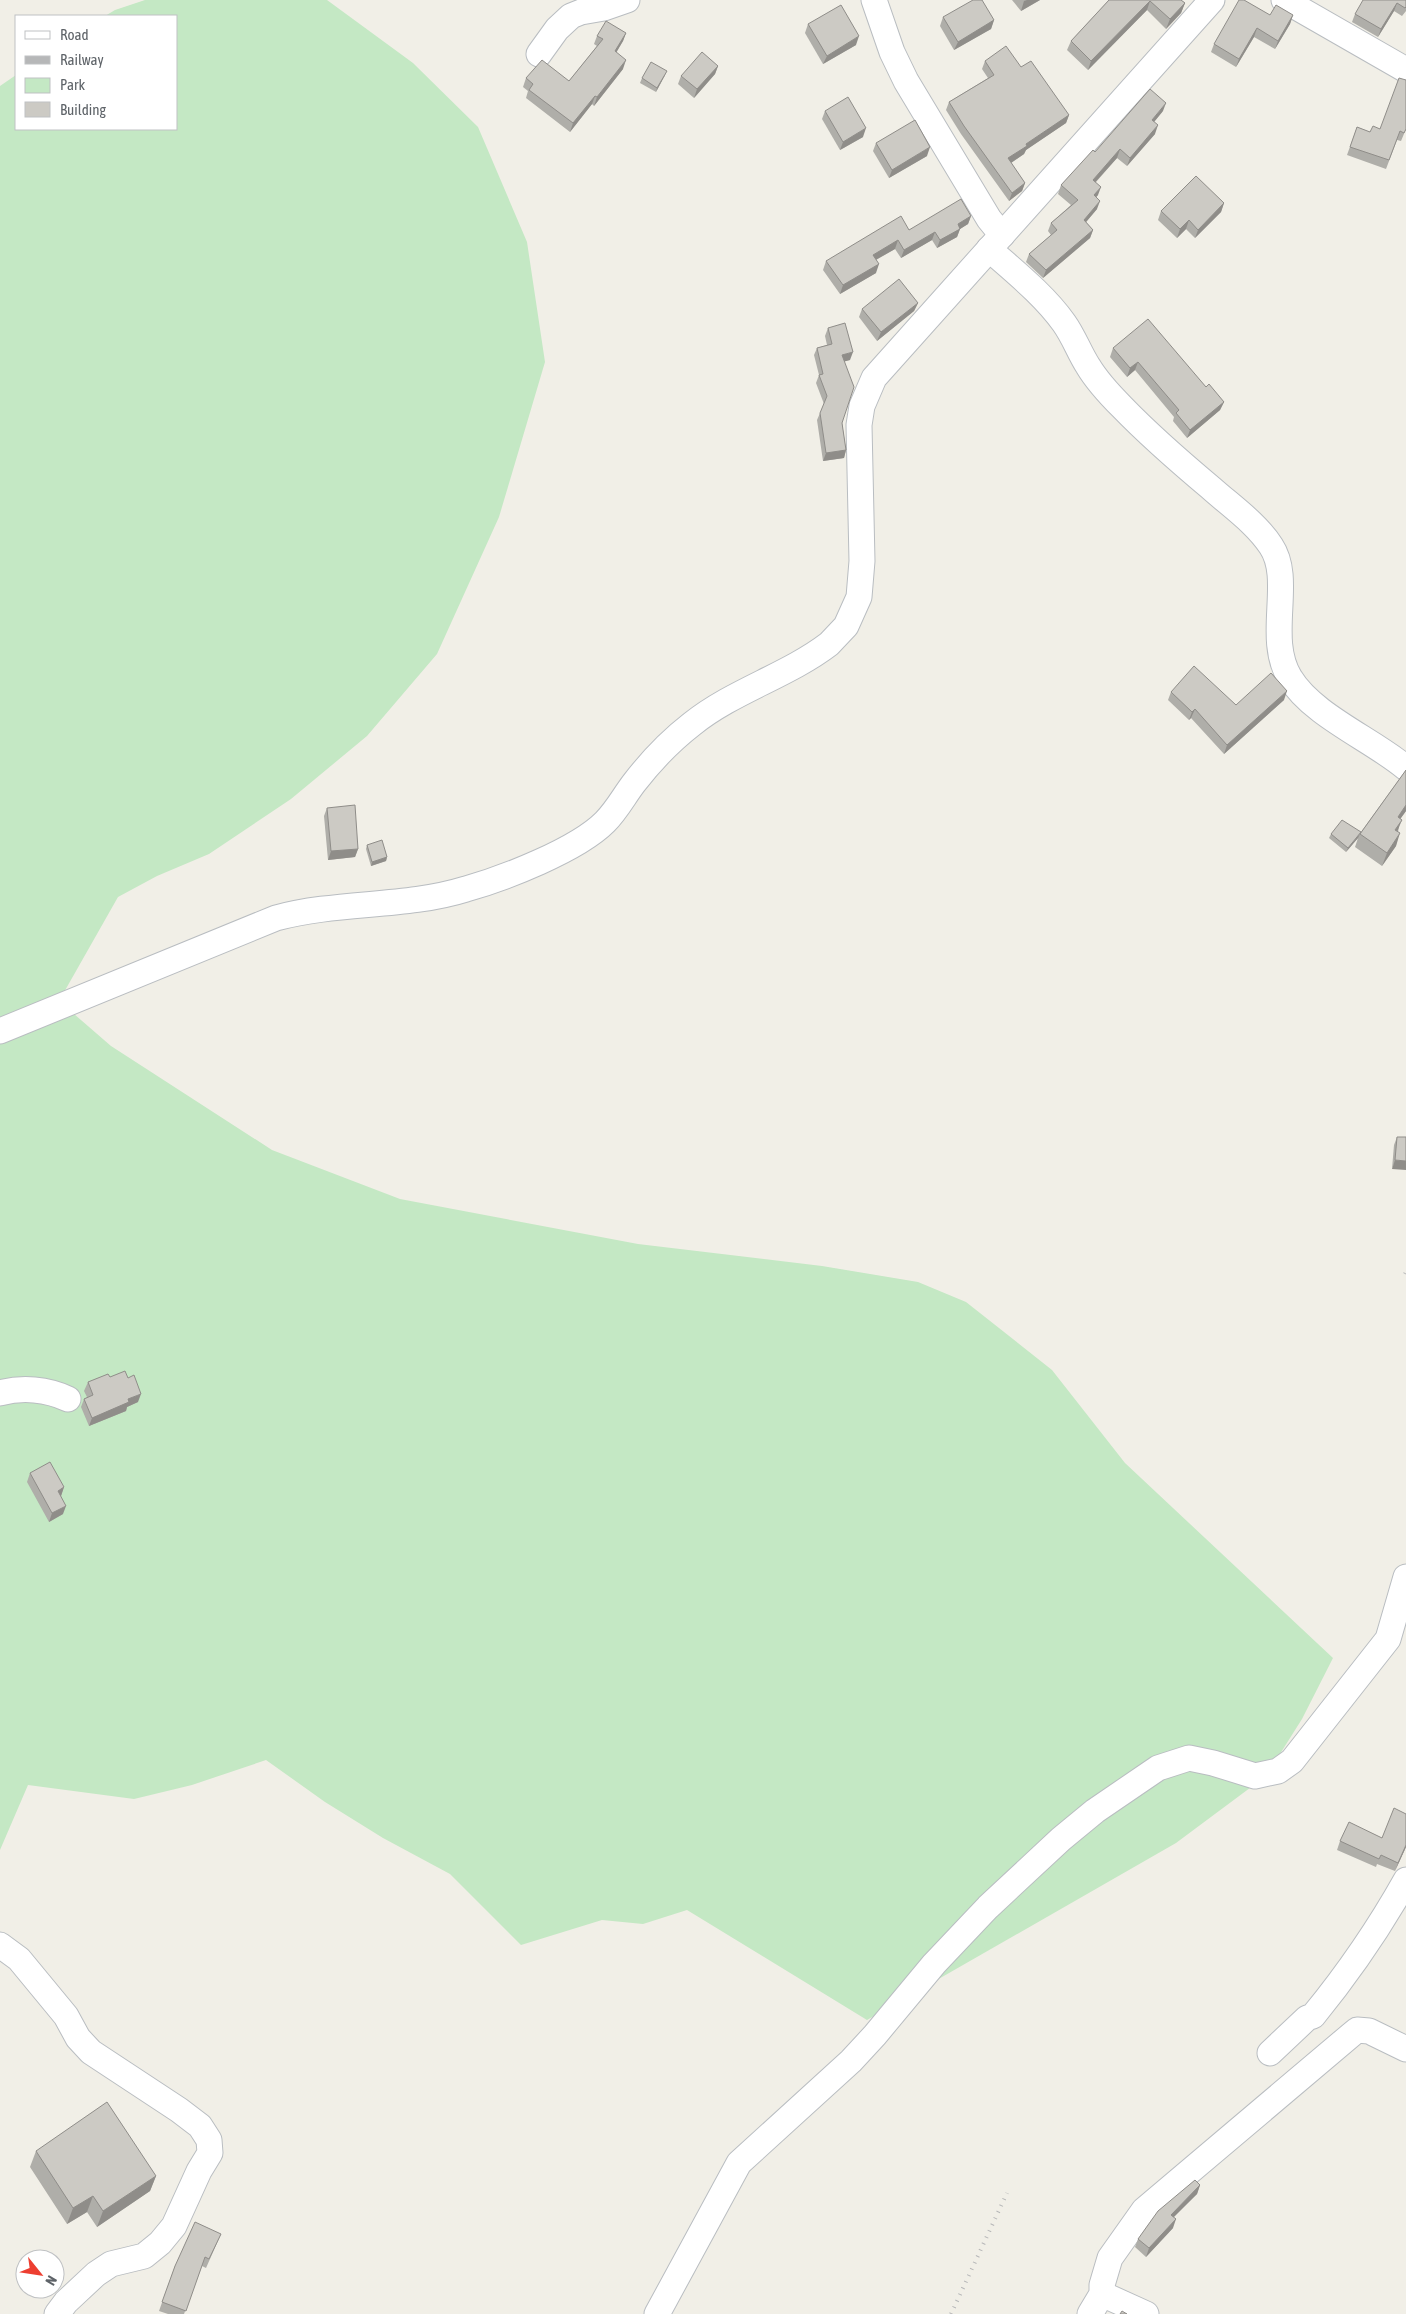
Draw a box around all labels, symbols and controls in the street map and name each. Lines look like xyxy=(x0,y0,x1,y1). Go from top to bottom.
legend xyxy=(15,15,178,130)
text: Road xyxy=(60,26,89,43)
text: Railway xyxy=(60,51,104,68)
text: Park xyxy=(60,76,85,93)
text: Building xyxy=(60,101,106,118)
north arrow xyxy=(15,2249,65,2299)
text: N xyxy=(42,2273,60,2288)

